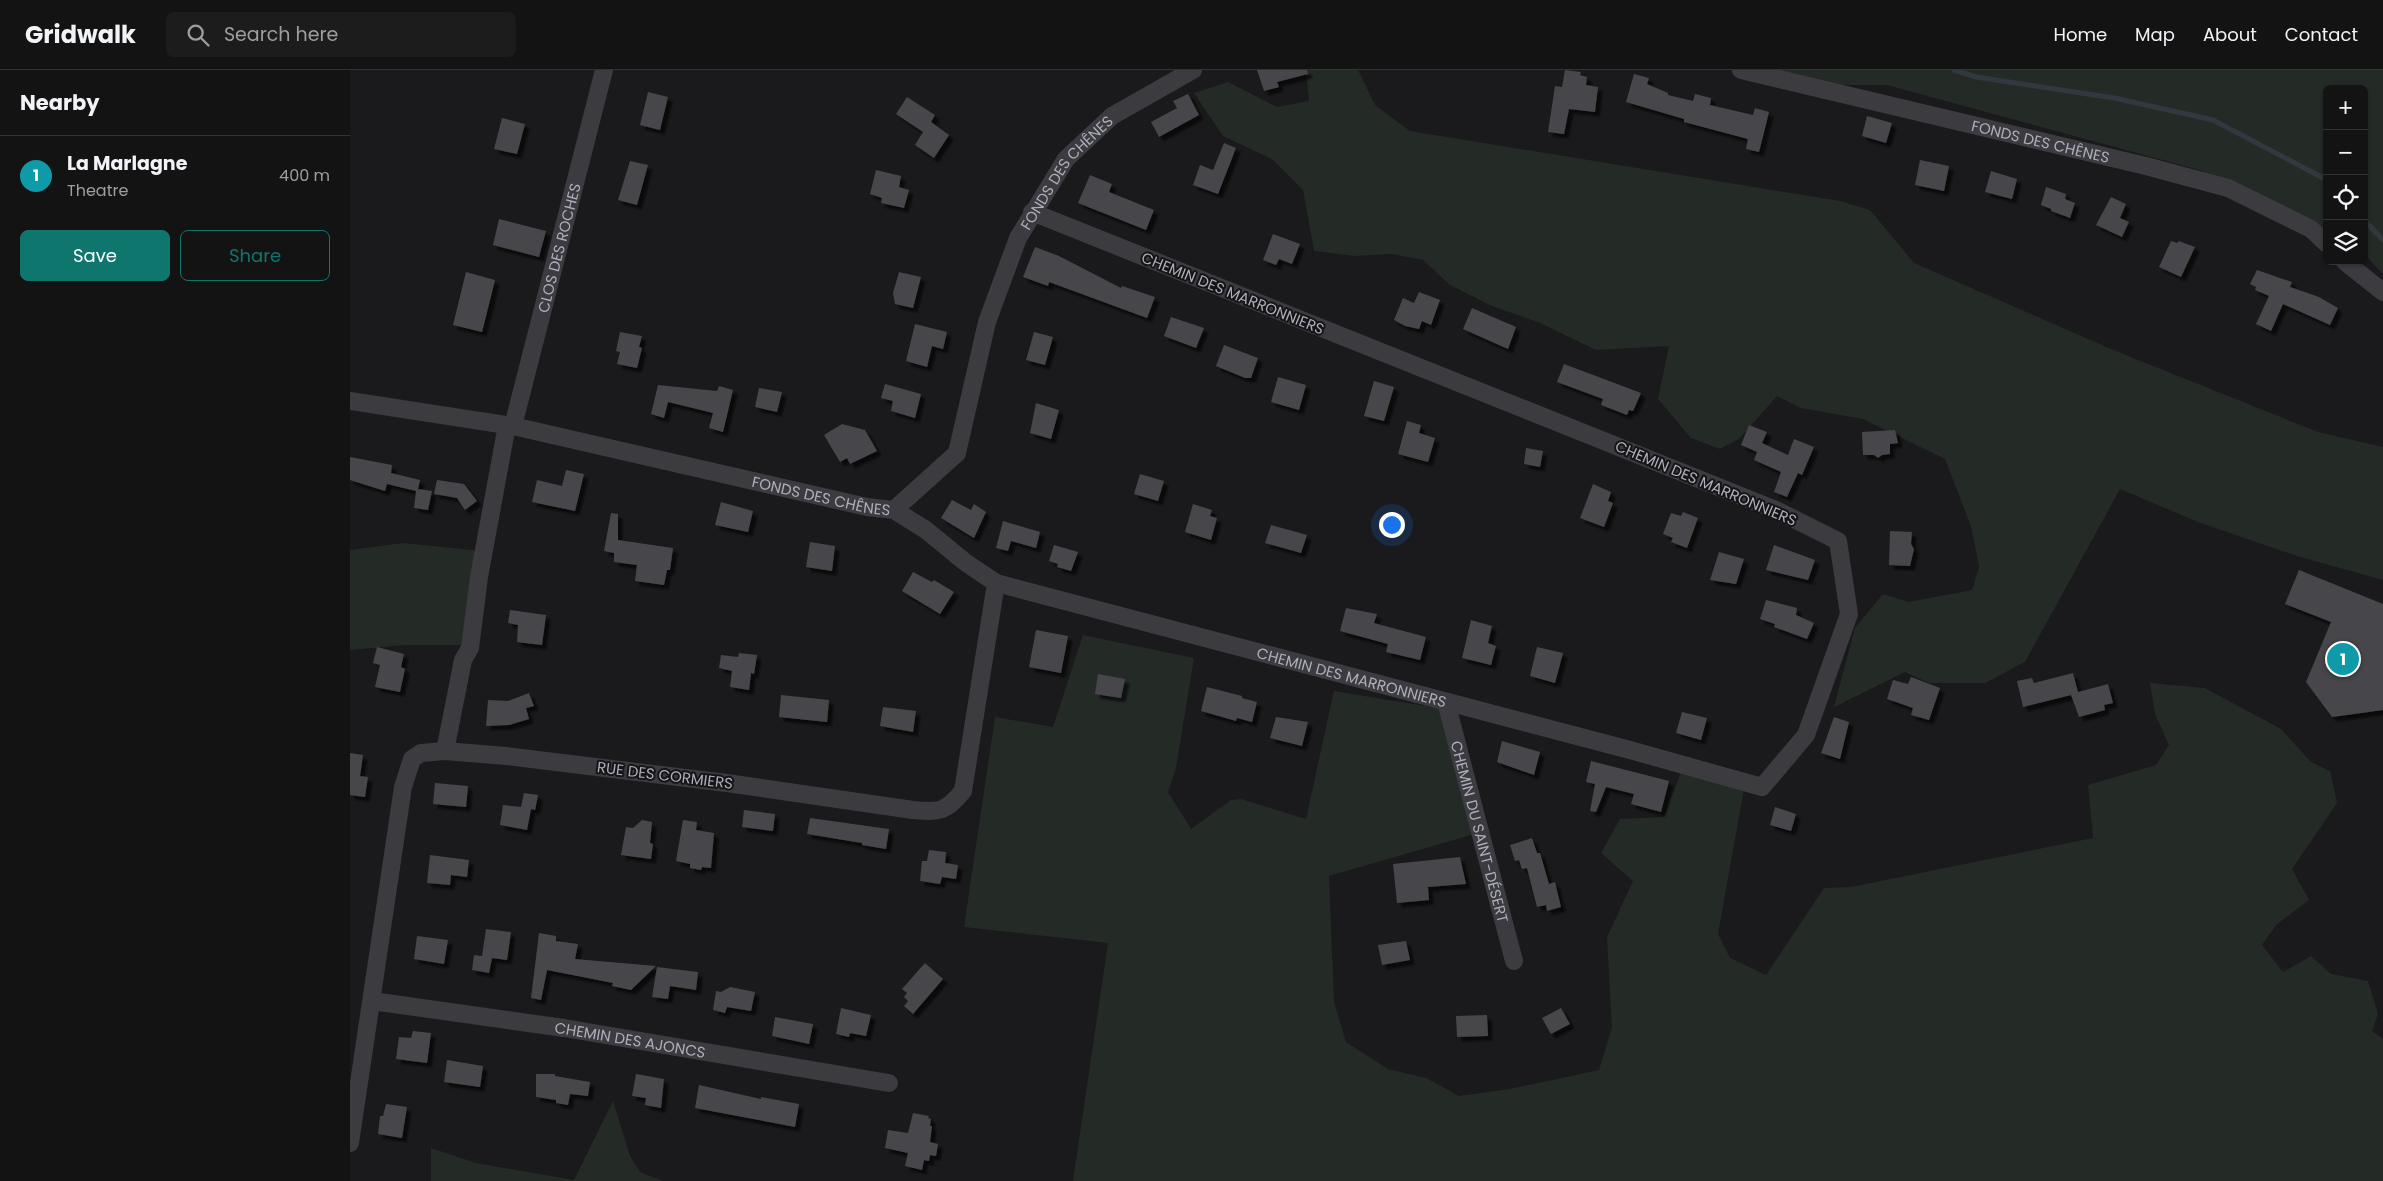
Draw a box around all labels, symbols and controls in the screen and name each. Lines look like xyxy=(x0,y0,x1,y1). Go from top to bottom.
search box xyxy=(166,12,516,57)
text: Gridwalk xyxy=(25,18,136,51)
icon: search xyxy=(184,21,212,49)
text: Search here xyxy=(224,21,338,48)
text: Home xyxy=(2053,22,2107,47)
text: Map xyxy=(2135,22,2175,47)
text: About xyxy=(2203,22,2257,47)
text: Contact xyxy=(2285,22,2358,47)
map controls xyxy=(2323,85,2368,265)
button: + xyxy=(2323,85,2368,130)
text: Nearby xyxy=(20,88,100,117)
street label: FONDS DES CHÊNES xyxy=(1015,110,1117,234)
street label: FONDS DES CHÊNES xyxy=(1970,115,2112,168)
button: − xyxy=(2323,130,2368,175)
text: La Marlagne xyxy=(67,150,187,177)
text: 1 xyxy=(33,164,39,187)
text: 400 m xyxy=(279,164,330,187)
button: locate xyxy=(2323,175,2368,220)
text: Theatre xyxy=(67,179,128,202)
street label: CLOS DES ROCHES xyxy=(532,181,585,315)
button: layers xyxy=(2323,220,2368,265)
button: Save xyxy=(20,230,170,281)
button: Share xyxy=(180,230,330,281)
street label: CHEMIN DES MARRONNIERS xyxy=(1138,247,1328,339)
street label: CHEMIN DES MARRONNIERS xyxy=(1612,435,1800,531)
street label: FONDS DES CHÊNES xyxy=(750,471,892,520)
your location xyxy=(1379,512,1405,538)
pin: 1 xyxy=(2327,640,2359,678)
street label: CHEMIN DES MARRONNIERS xyxy=(1255,642,1449,712)
street label: CHEMIN DU SAINT-DÉSERT xyxy=(1446,738,1514,925)
street label: RUE DES CORMIERS xyxy=(596,756,734,794)
street label: CHEMIN DES AJONCS xyxy=(553,1016,707,1062)

